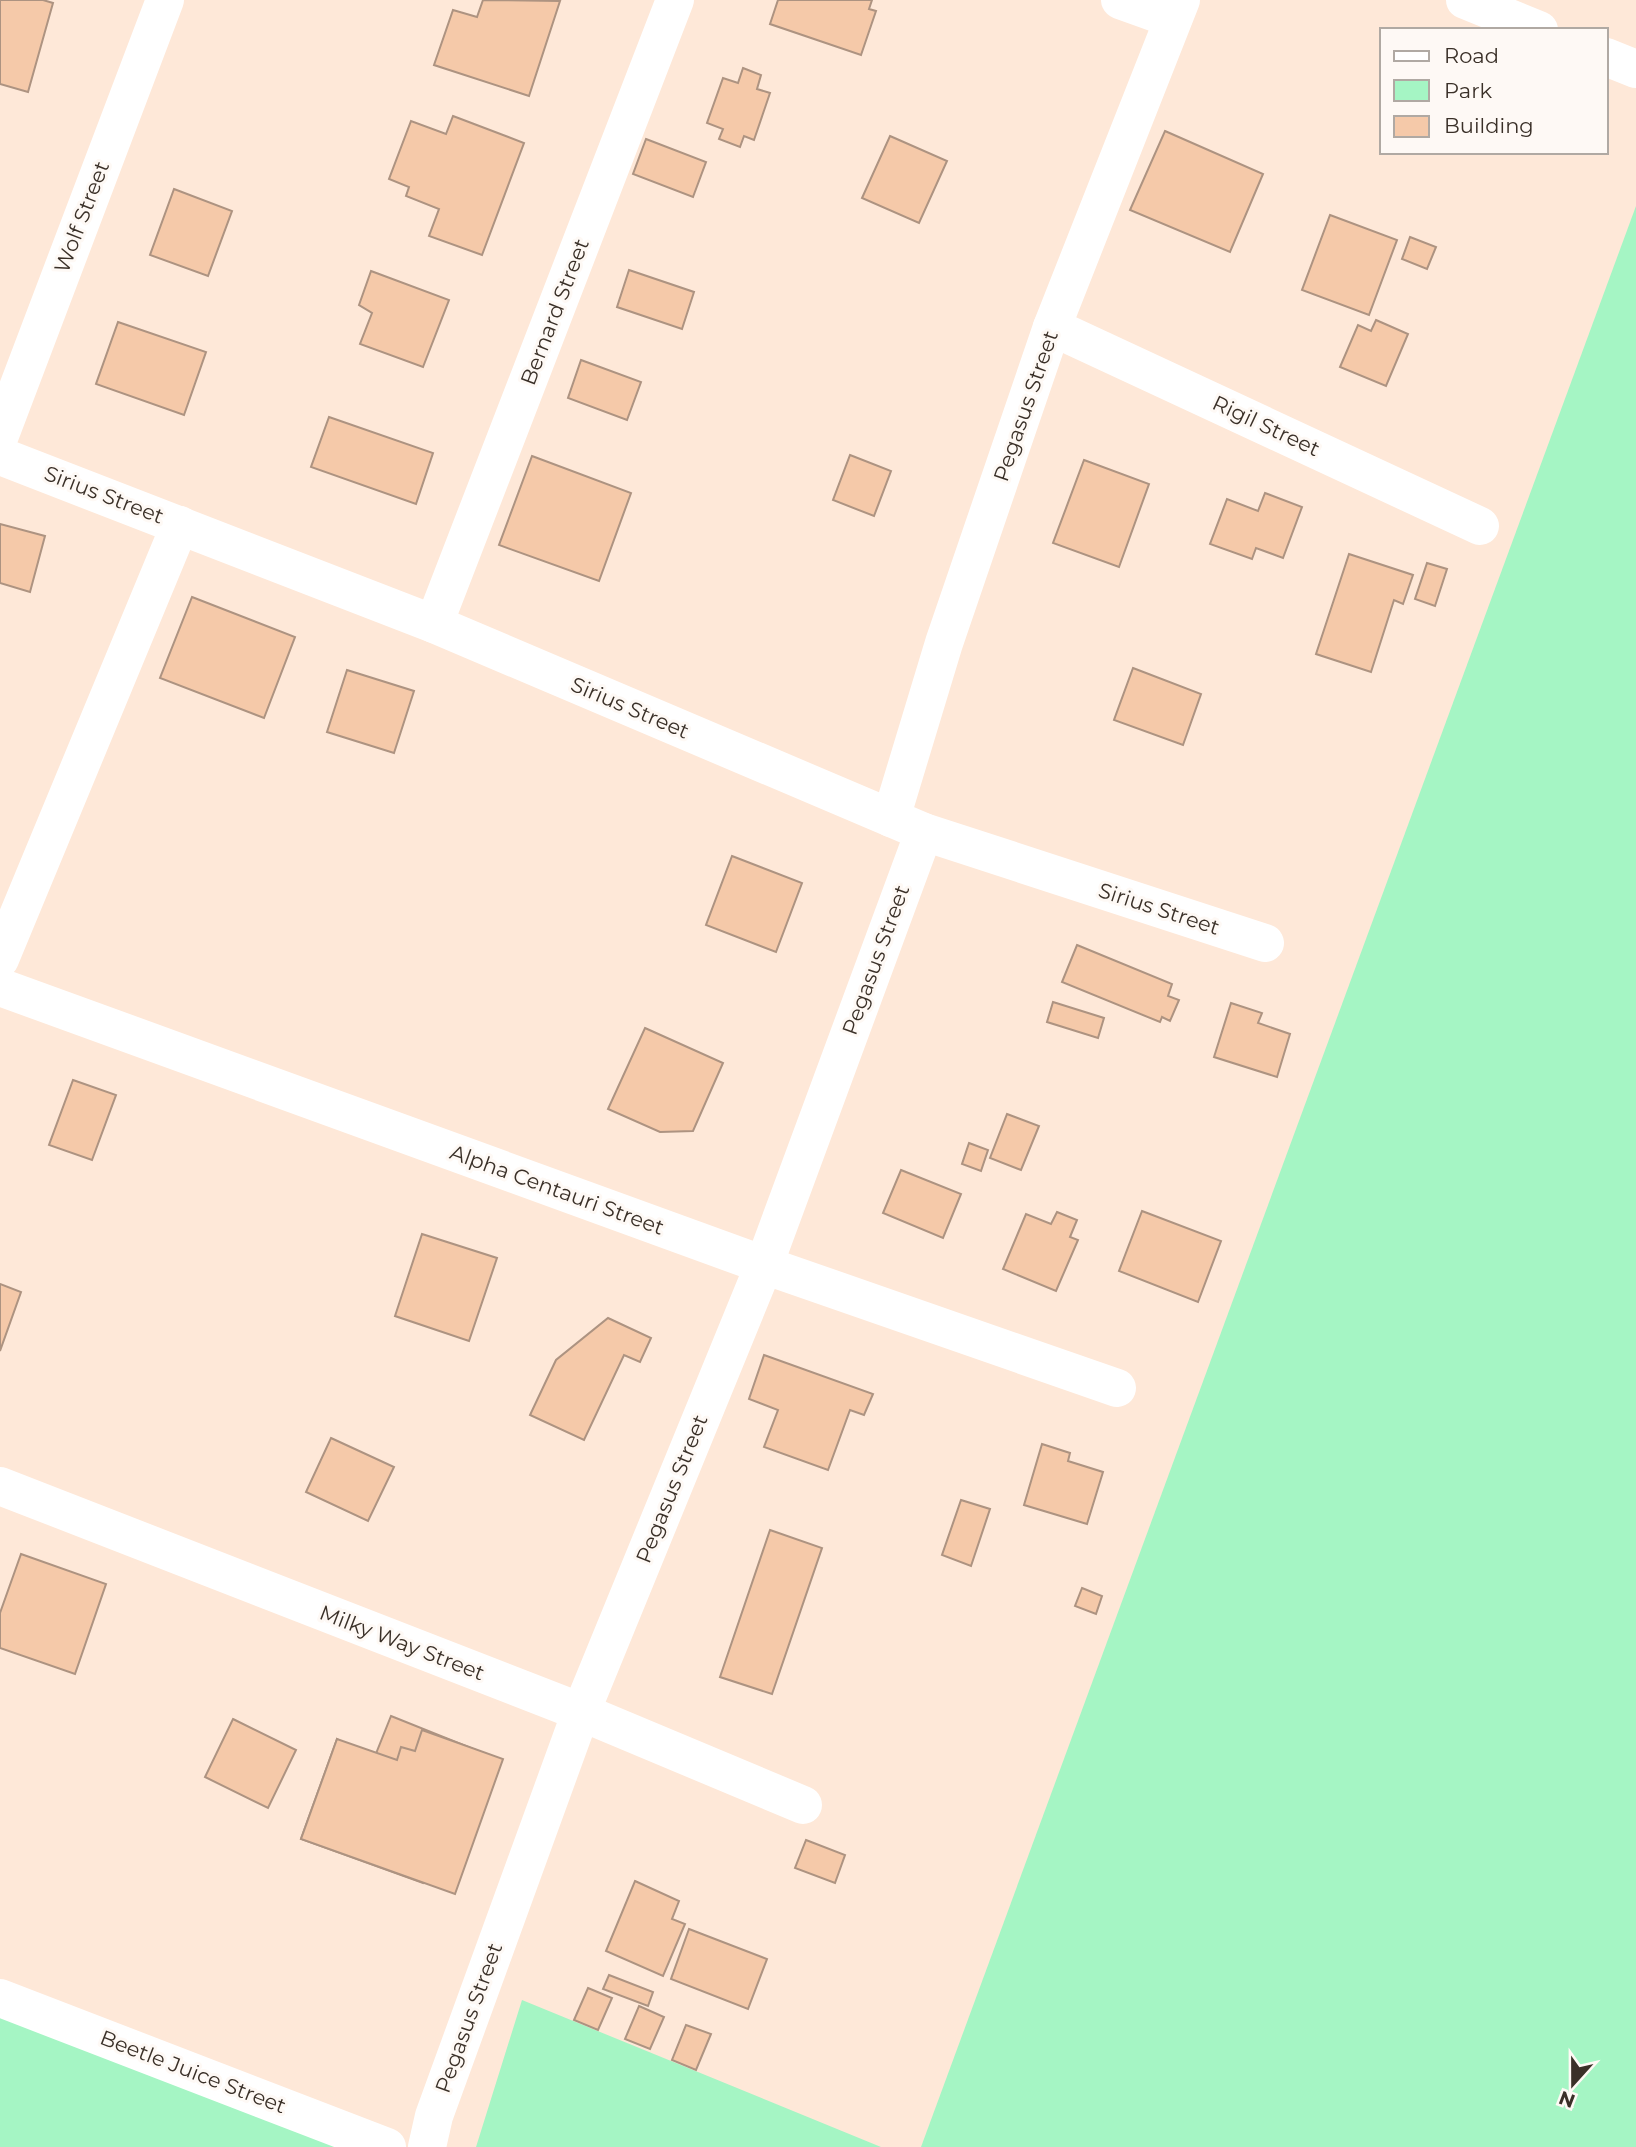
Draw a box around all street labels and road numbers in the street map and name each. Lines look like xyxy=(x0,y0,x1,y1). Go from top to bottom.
street label: Wolf Street xyxy=(49,158,114,276)
street label: Bernard Street xyxy=(515,235,594,389)
street label: Pegasus Street xyxy=(988,327,1063,485)
street label: Rigil Street xyxy=(1209,390,1324,461)
street label: Sirius Street xyxy=(41,460,167,529)
street label: Sirius Street xyxy=(567,671,693,744)
street label: Sirius Street xyxy=(1095,877,1223,940)
street label: Pegasus Street xyxy=(837,881,914,1038)
street label: Alpha Centauri Street xyxy=(447,1139,668,1240)
street label: Pegasus Street xyxy=(630,1411,713,1567)
street label: Milky Way Street xyxy=(316,1600,488,1686)
street label: Pegasus Street xyxy=(430,1939,507,2096)
street label: Beetle Juice Street xyxy=(97,2025,290,2119)

